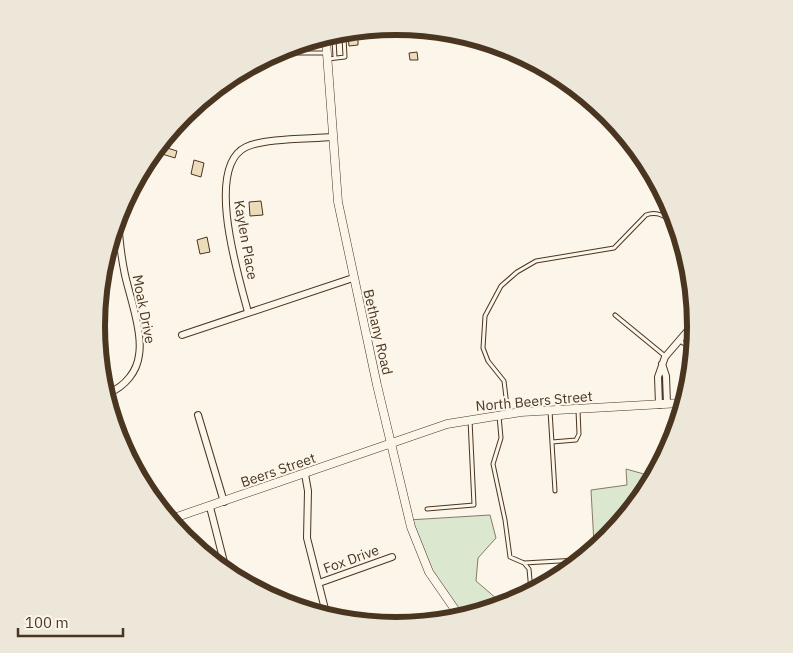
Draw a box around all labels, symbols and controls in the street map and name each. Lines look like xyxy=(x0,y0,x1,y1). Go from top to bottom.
street label: Kaylen Place xyxy=(230,199,262,281)
street label: Moak Drive xyxy=(128,273,160,345)
street label: Bethany Road xyxy=(359,287,397,377)
street label: North Beers Street xyxy=(475,387,593,415)
street label: Beers Street xyxy=(238,449,318,491)
street label: Fox Drive xyxy=(321,541,382,577)
scale bar xyxy=(18,606,122,638)
text: 100 m xyxy=(25,613,69,632)

